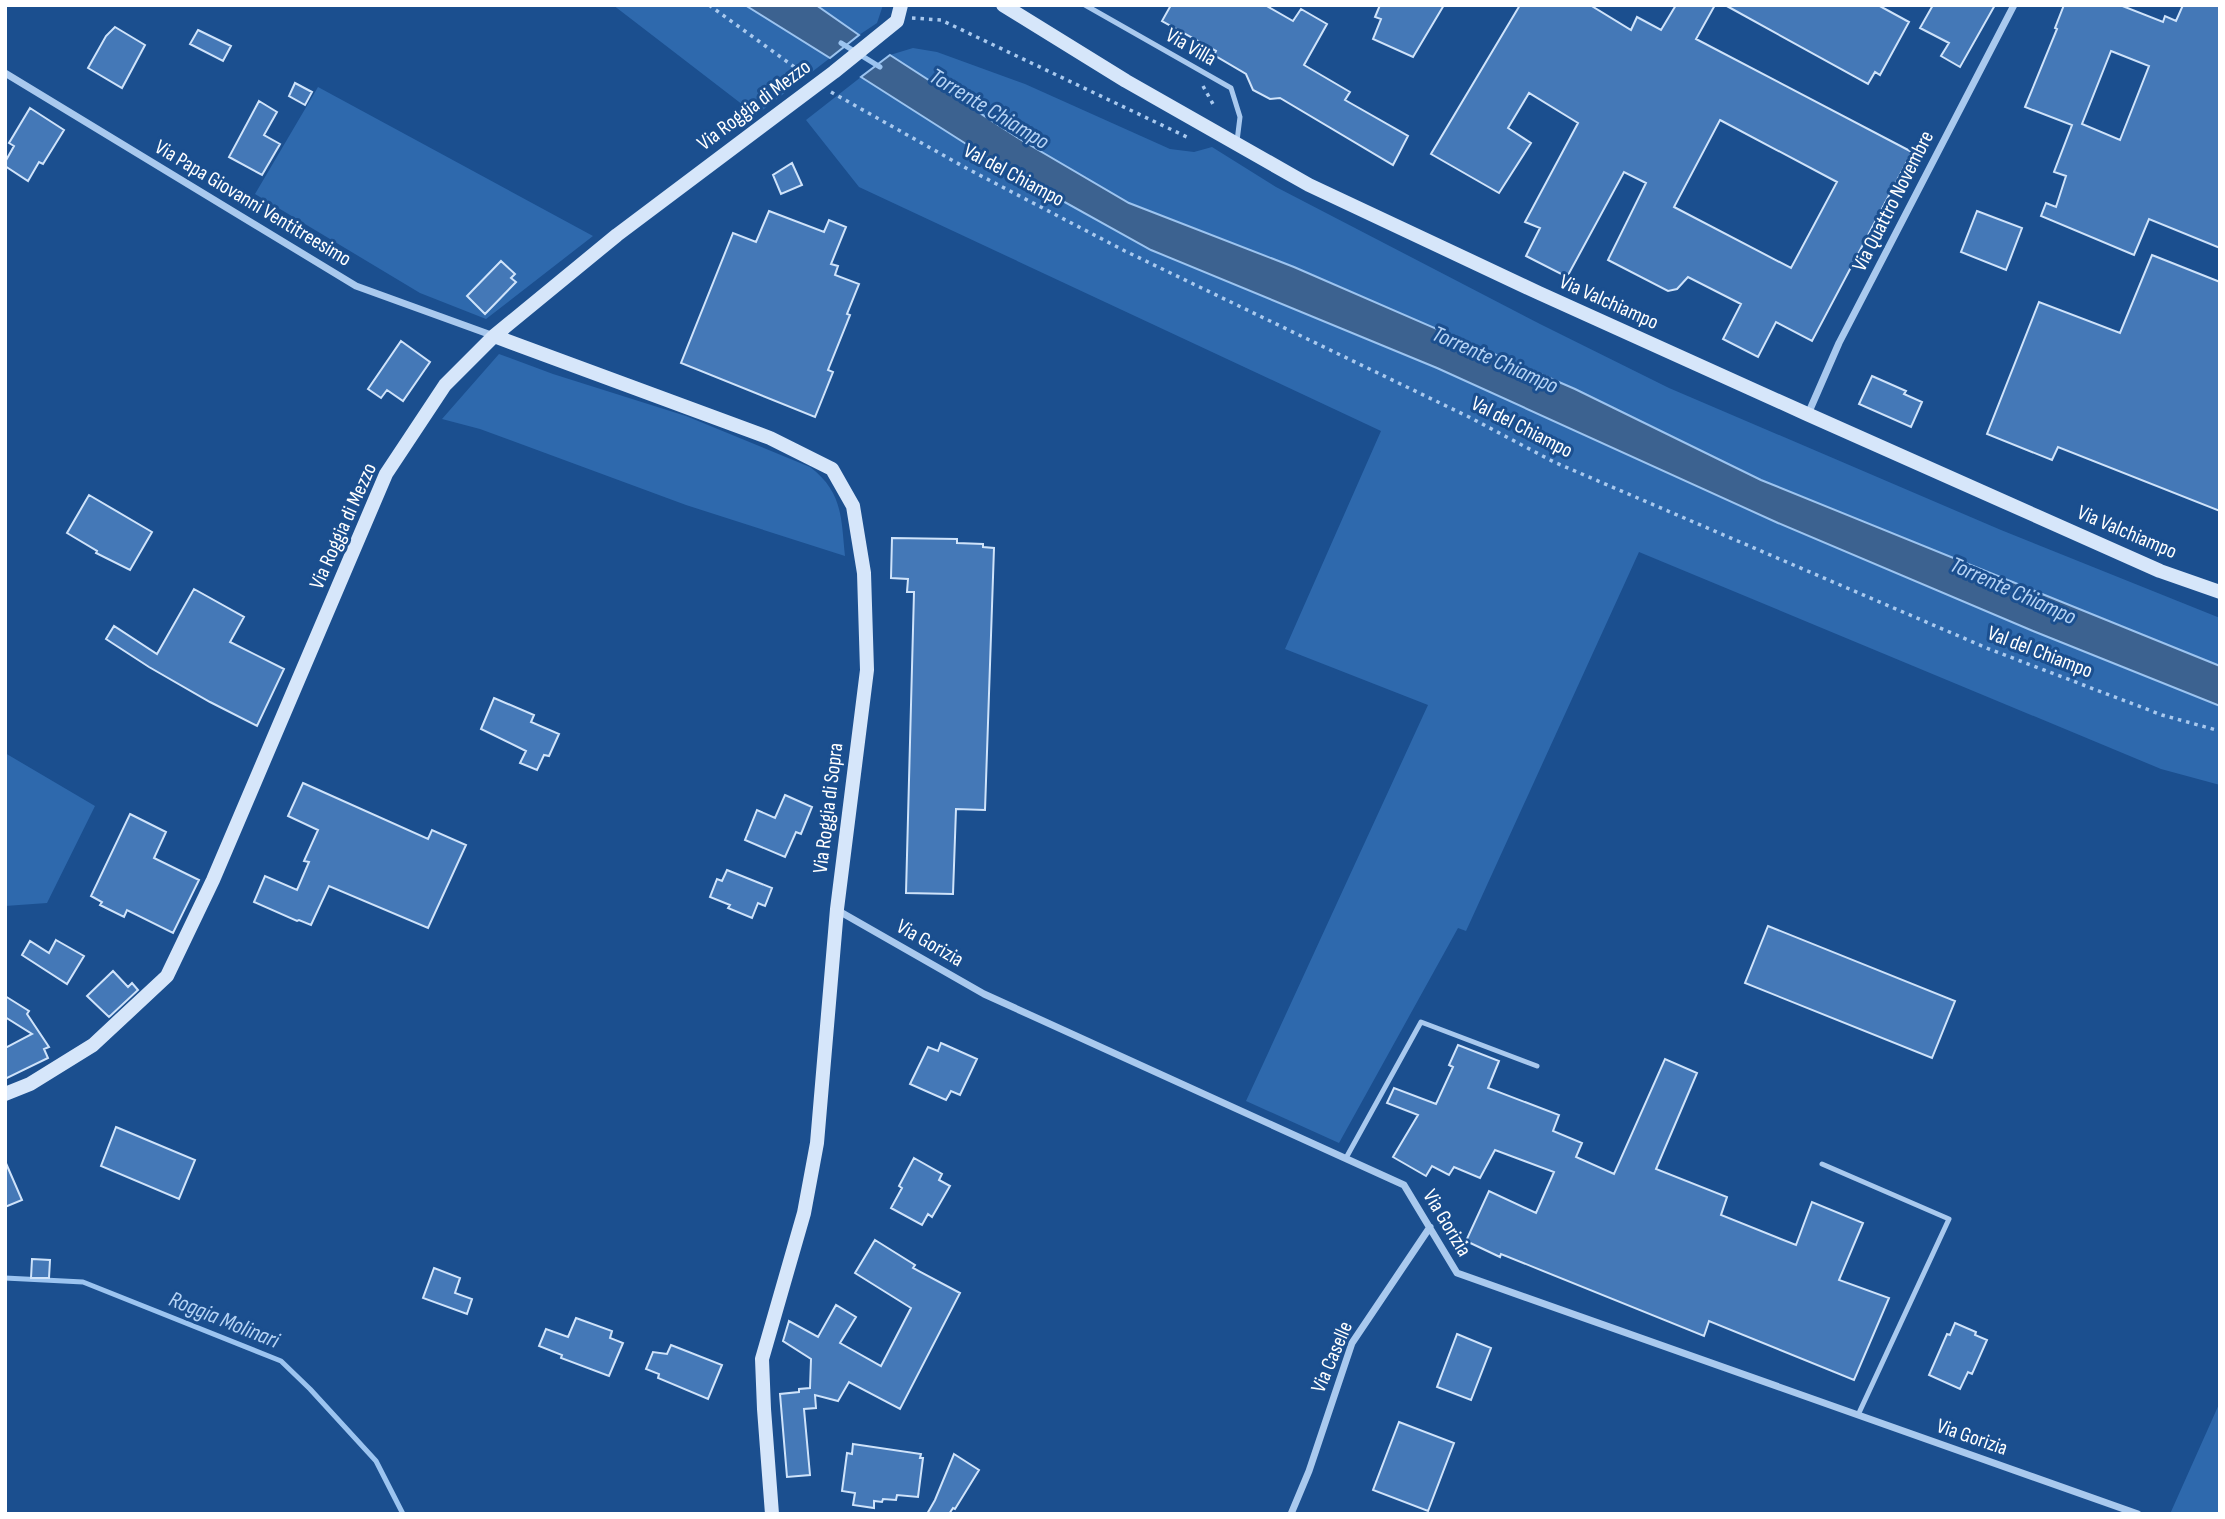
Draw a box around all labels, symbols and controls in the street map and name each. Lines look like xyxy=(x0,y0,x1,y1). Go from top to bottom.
street label: Via Villa xyxy=(1161,23,1221,71)
street label: Via Roggia di Mezzo xyxy=(692,54,816,156)
water label: Torrente Chiampo xyxy=(924,62,1055,156)
street label: Via Quattro Novembre xyxy=(1847,126,1939,276)
street label: Via Papa Giovanni Ventitreesimo xyxy=(150,134,356,272)
street label: Val del Chiampo xyxy=(959,138,1069,212)
street label: Via Valchiampo xyxy=(1556,269,1662,335)
water label: Torrente Chiampo xyxy=(1428,320,1563,400)
street label: Val del Chiampo xyxy=(1467,391,1577,463)
street label: Via Roggia di Mezzo xyxy=(304,459,382,593)
street label: Via Valchiampo xyxy=(2073,500,2181,564)
water label: Torrente Chiampo xyxy=(1946,551,2081,631)
street label: Val del Chiampo xyxy=(1984,621,2096,683)
street label: Via Roggia di Sopra xyxy=(808,741,848,875)
street label: Via Gorizia xyxy=(892,914,968,972)
street label: Via Gorizia xyxy=(1417,1185,1477,1261)
water label: Roggia Molinari xyxy=(165,1285,284,1355)
street label: Via Caselle xyxy=(1306,1318,1358,1396)
street label: Via Gorizia xyxy=(1933,1413,2011,1461)

